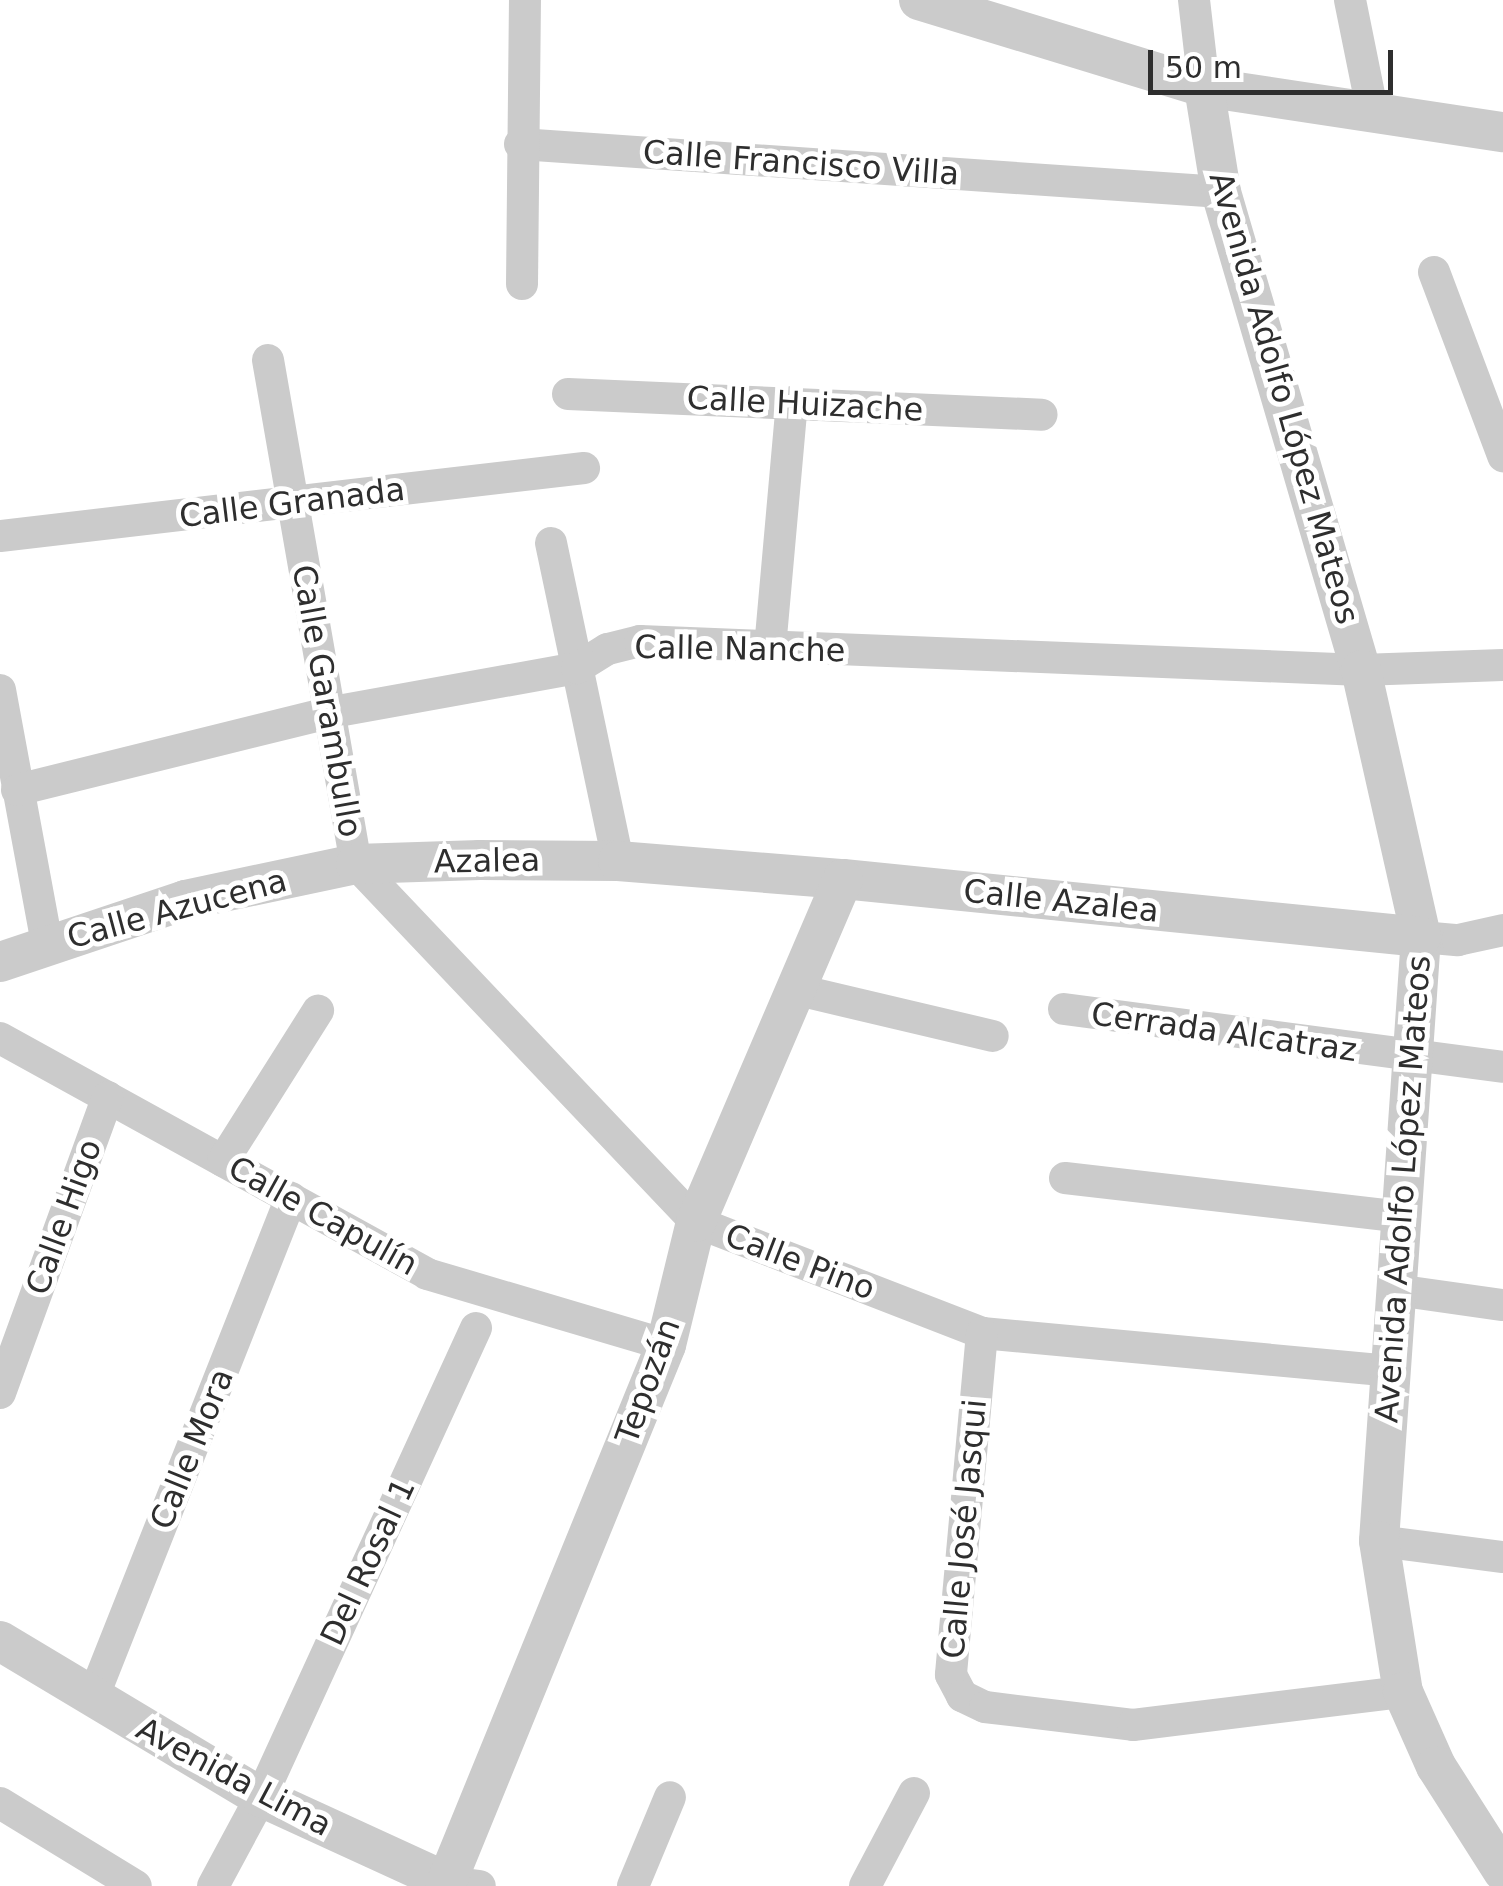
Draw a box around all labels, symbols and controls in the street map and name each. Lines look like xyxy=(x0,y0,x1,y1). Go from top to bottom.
scale bar xyxy=(1153,30,1398,92)
text: 50 m xyxy=(1165,50,1242,85)
street label: Calle Francisco Villa xyxy=(642,133,960,193)
street label: Avenida Adolfo López Mateos xyxy=(1201,168,1367,628)
street label: Calle Huizache xyxy=(686,379,924,429)
street label: Calle Granada xyxy=(177,470,407,536)
street label: Calle Garambullo xyxy=(284,562,370,840)
street label: Calle Nanche xyxy=(634,628,846,670)
street label: Azalea xyxy=(433,841,541,881)
street label: Calle Azucena xyxy=(63,861,291,957)
street label: Calle Azalea xyxy=(961,872,1161,930)
street label: Avenida Adolfo López Mateos xyxy=(1368,954,1438,1424)
street label: Cerrada Alcatraz xyxy=(1089,994,1359,1070)
street label: Calle Higo xyxy=(18,1134,110,1300)
street label: Calle Capulín xyxy=(222,1148,424,1284)
street label: Calle Pino xyxy=(720,1216,880,1308)
street label: Tepozán xyxy=(608,1313,688,1449)
street label: Calle Mora xyxy=(142,1363,242,1535)
street label: Calle José Jasqui xyxy=(934,1398,994,1660)
street label: Del Rosal 1 xyxy=(313,1473,423,1651)
street label: Avenida Lima xyxy=(130,1709,338,1845)

